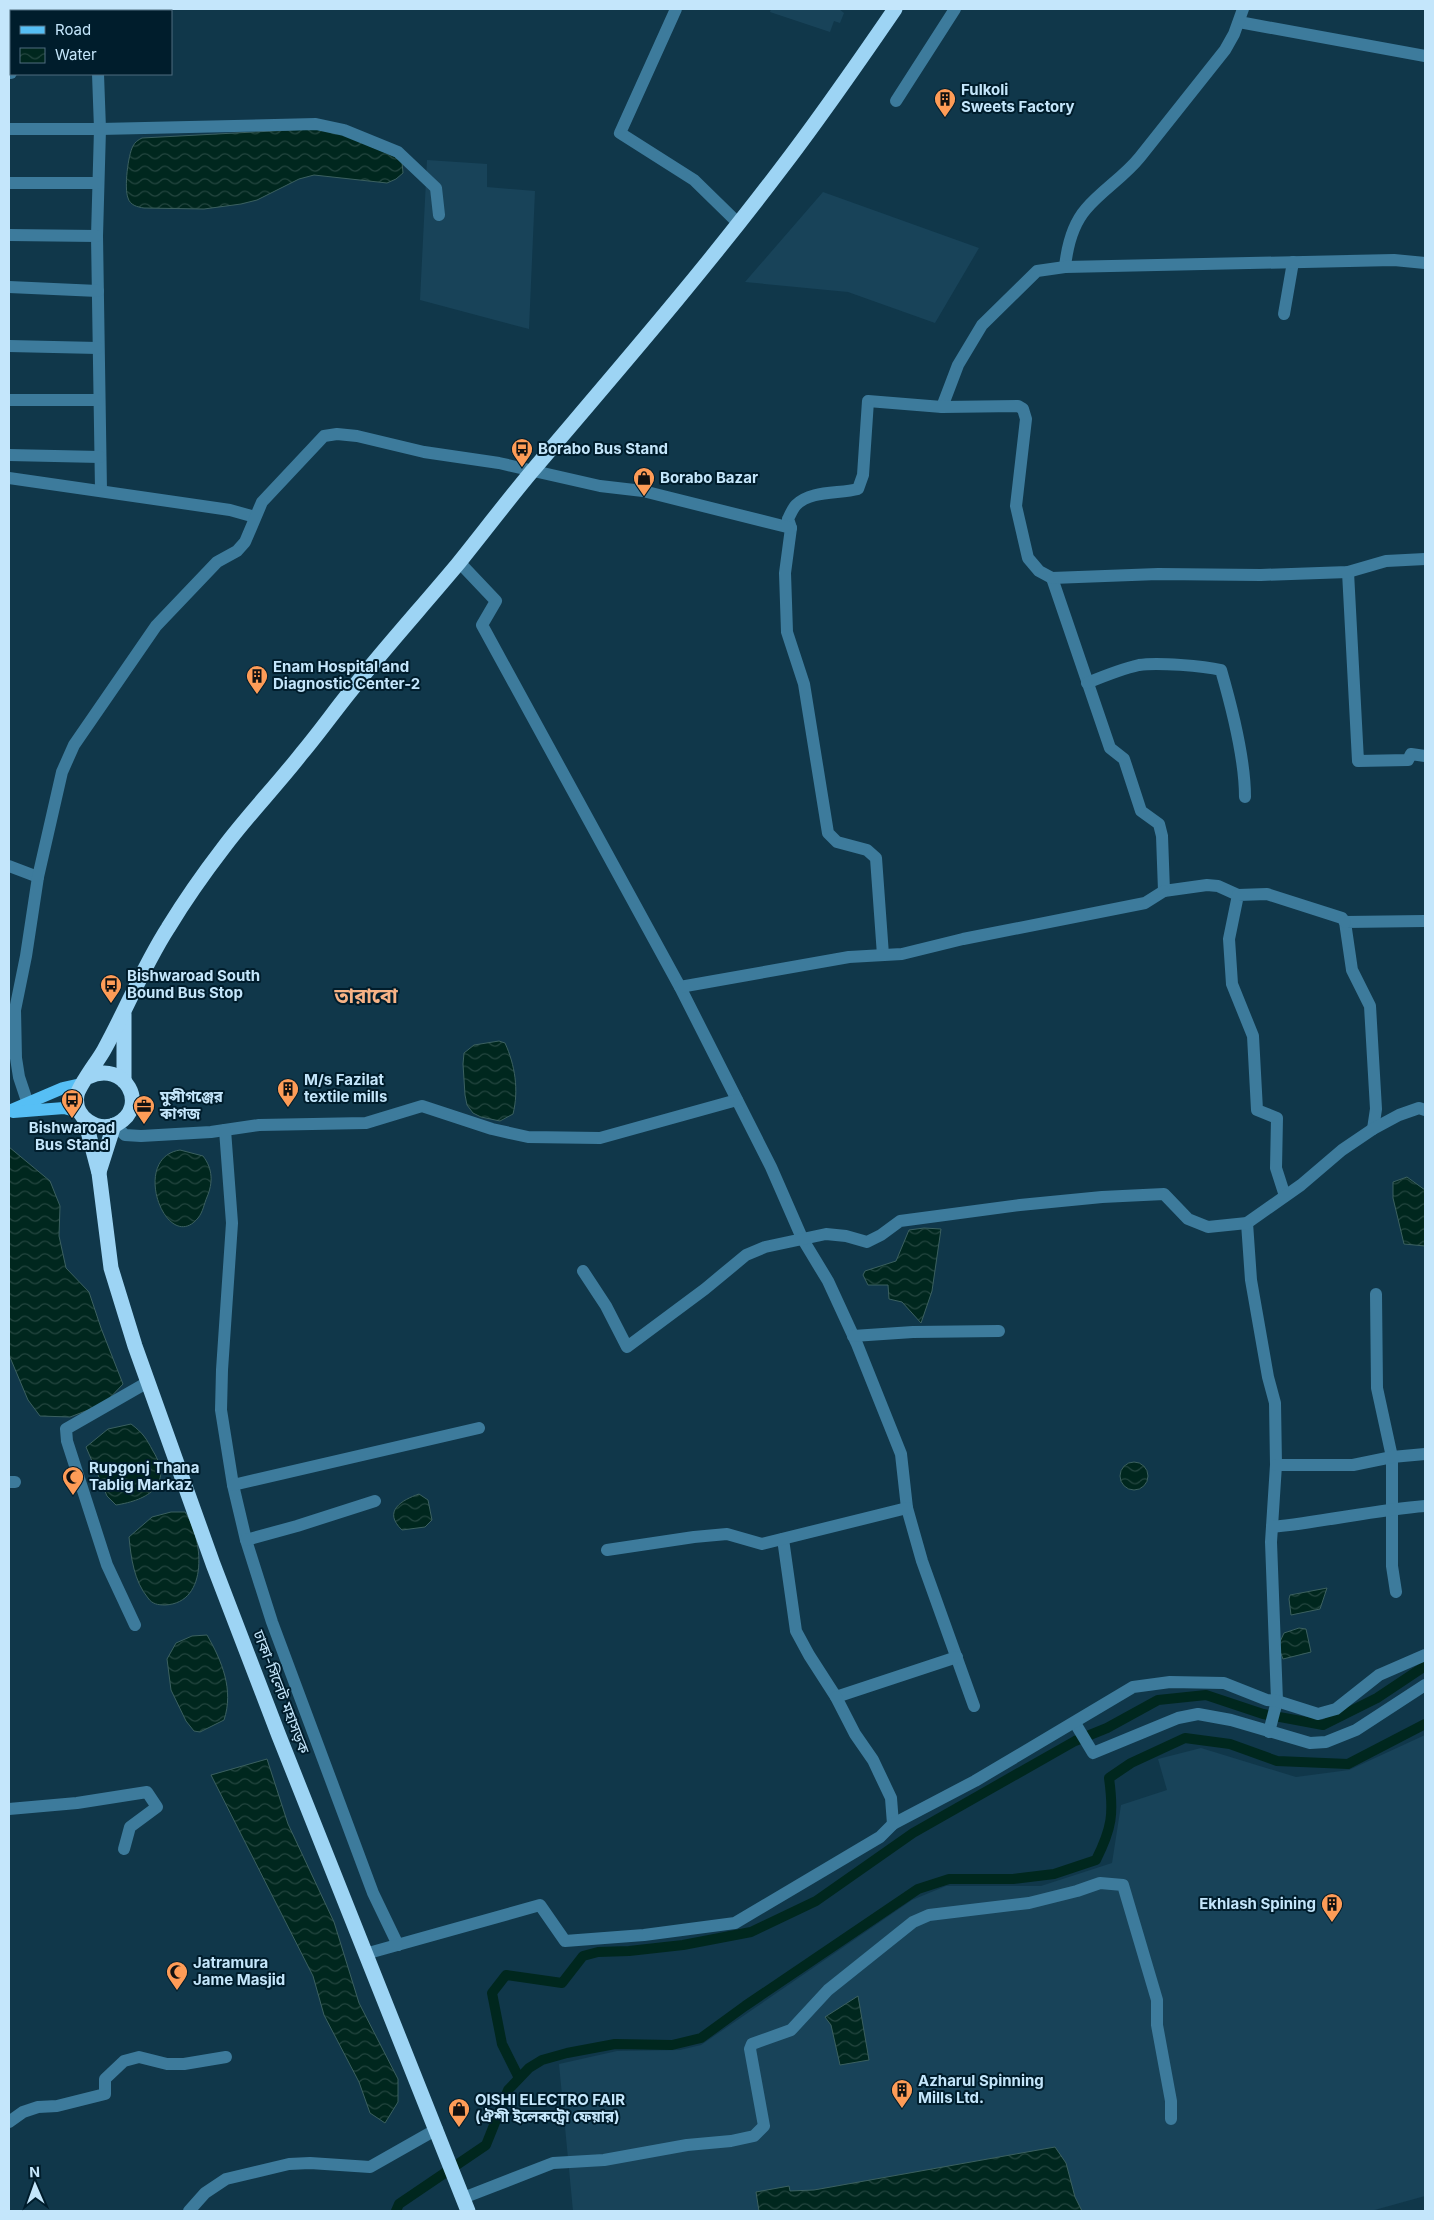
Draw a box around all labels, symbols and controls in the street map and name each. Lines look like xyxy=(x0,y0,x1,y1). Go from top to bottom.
legend xyxy=(10,10,172,75)
text: Road xyxy=(55,20,91,39)
text: Water xyxy=(55,45,97,64)
place label: Fulkoli Sweets Factory xyxy=(961,80,1075,116)
building icon: Fulkoli Sweets Factory xyxy=(933,87,957,118)
bus stop icon: Borabo Bus Stand xyxy=(510,437,534,468)
place label: Borabo Bus Stand xyxy=(538,439,668,458)
shop icon: Borabo Bazar xyxy=(632,466,656,497)
place label: Borabo Bazar xyxy=(660,468,758,487)
place label: Enam Hospital and Diagnostic Center-2 xyxy=(273,657,420,693)
building icon: Enam Hospital and Diagnostic Center-2 xyxy=(245,664,269,695)
place label: Bishwaroad South Bound Bus Stop xyxy=(127,966,260,1002)
bus stop icon: Bishwaroad South Bound Bus Stop xyxy=(99,973,123,1004)
district label: তারাবো xyxy=(333,984,398,1008)
place label: M/s Fazilat textile mills xyxy=(304,1070,387,1106)
building icon: M/s Fazilat textile mills xyxy=(276,1077,300,1108)
place label: মুন্সীগঞ্জের কাগজ xyxy=(159,1087,224,1123)
bus stop icon: Bishwaroad Bus Stand xyxy=(60,1088,84,1119)
office icon: মুন্সীগঞ্জের কাগজ xyxy=(132,1094,156,1125)
place label: Bishwaroad Bus Stand xyxy=(29,1118,115,1154)
place label: Rupgonj Thana Tablig Markaz xyxy=(89,1458,199,1494)
mosque icon: Rupgonj Thana Tablig Markaz xyxy=(61,1465,85,1496)
street label: ঢাকা-সিলেট মহাসড়ক xyxy=(249,1627,314,1757)
building icon: Ekhlash Spining xyxy=(1320,1892,1344,1923)
place label: Ekhlash Spining xyxy=(1199,1894,1316,1913)
place label: Jatramura Jame Masjid xyxy=(193,1953,285,1989)
mosque icon: Jatramura Jame Masjid xyxy=(165,1960,189,1991)
place label: Azharul Spinning Mills Ltd. xyxy=(918,2071,1044,2107)
building icon: Azharul Spinning Mills Ltd. xyxy=(890,2078,914,2109)
place label: OISHI ELECTRO FAIR (ঐশী ইলেকট্রো ফেয়ার) xyxy=(475,2090,625,2126)
shop icon: OISHI ELECTRO FAIR (ঐশী ইলেকট্রো ফেয়ার) xyxy=(447,2097,471,2128)
north arrow xyxy=(10,2160,60,2210)
text: N xyxy=(29,2163,40,2180)

